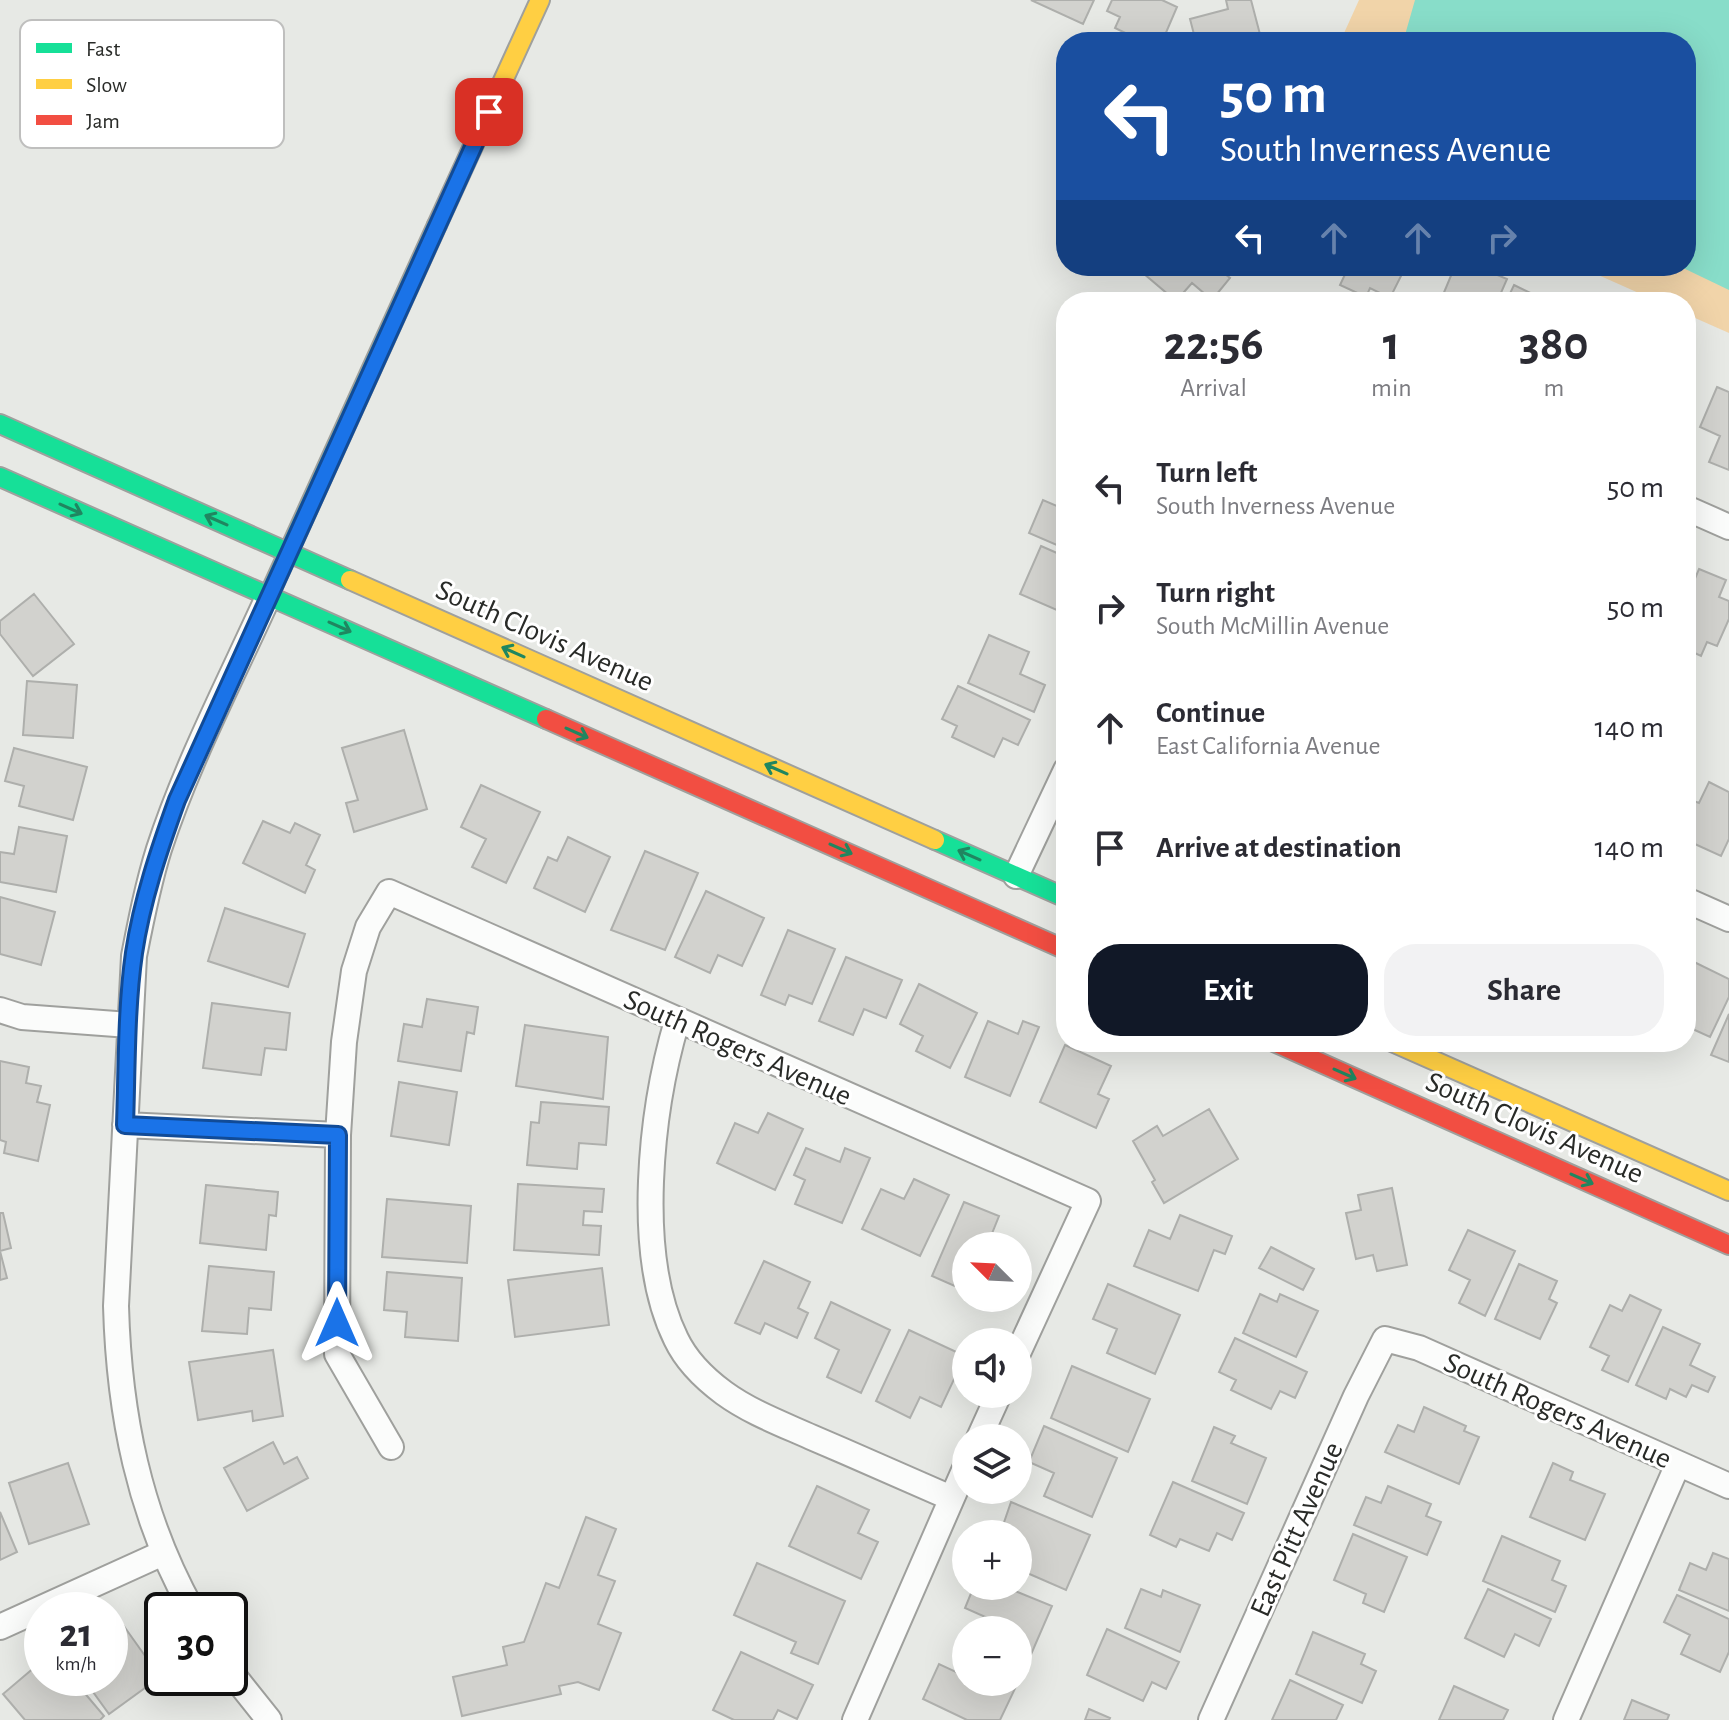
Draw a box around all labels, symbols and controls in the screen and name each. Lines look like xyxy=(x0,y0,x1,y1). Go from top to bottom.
legend xyxy=(20,20,284,148)
text: Fast xyxy=(86,38,120,60)
icon: left xyxy=(1088,64,1192,168)
text: 50 m xyxy=(1220,67,1327,123)
text: Slow xyxy=(86,74,127,96)
pin xyxy=(455,78,523,146)
icon: arrive xyxy=(467,90,511,134)
text: Jam xyxy=(86,110,120,132)
text: South Inverness Avenue xyxy=(1220,132,1551,168)
icon: left xyxy=(1228,216,1272,260)
icon: ahead xyxy=(1312,216,1356,260)
icon: ahead xyxy=(1396,216,1440,260)
icon: right xyxy=(1480,216,1524,260)
text: 22:56 xyxy=(1163,321,1264,369)
text: 1 xyxy=(1383,321,1400,369)
text: 380 xyxy=(1519,321,1588,369)
text: Arrival xyxy=(1180,375,1247,401)
text: min xyxy=(1371,375,1412,401)
text: m xyxy=(1543,375,1564,401)
text: Turn left xyxy=(1156,458,1257,488)
icon: left xyxy=(1088,466,1132,510)
text: 50 m xyxy=(1607,473,1664,503)
text: South Inverness Avenue xyxy=(1156,493,1395,519)
one-way arrow xyxy=(59,502,83,517)
one-way arrow xyxy=(205,512,229,527)
street label: South Clovis Avenue xyxy=(431,575,658,697)
text: Turn right xyxy=(1156,578,1275,608)
icon: right xyxy=(1088,586,1132,630)
text: 50 m xyxy=(1607,593,1664,623)
text: South McMillin Avenue xyxy=(1156,613,1389,639)
one-way arrow xyxy=(327,621,351,636)
one-way arrow xyxy=(501,643,526,658)
text: Continue xyxy=(1156,698,1265,728)
icon: ahead xyxy=(1088,706,1132,750)
text: 140 m xyxy=(1594,713,1664,743)
one-way arrow xyxy=(565,726,589,741)
text: East California Avenue xyxy=(1156,733,1381,759)
one-way arrow xyxy=(764,761,788,776)
icon: arrive xyxy=(1088,826,1132,870)
text: Arrive at destination xyxy=(1156,833,1402,863)
text: 140 m xyxy=(1594,833,1664,863)
one-way arrow xyxy=(828,843,852,858)
one-way arrow xyxy=(957,847,982,862)
button: Exit xyxy=(1088,944,1368,1036)
button: Share xyxy=(1384,944,1664,1036)
street label: South Rogers Avenue xyxy=(619,984,856,1112)
one-way arrow xyxy=(1332,1067,1357,1082)
street label: South Clovis Avenue xyxy=(1421,1067,1648,1189)
one-way arrow xyxy=(1570,1173,1594,1188)
north arrow xyxy=(952,1232,1032,1312)
map controls xyxy=(952,1232,1032,1696)
position arrow xyxy=(295,1281,379,1365)
button: sound xyxy=(952,1328,1032,1408)
street label: South Rogers Avenue xyxy=(1439,1347,1676,1475)
button: layers xyxy=(952,1424,1032,1504)
street label: East Pitt Avenue xyxy=(1245,1438,1349,1621)
button: + xyxy=(952,1520,1032,1600)
speed limit sign: 30 xyxy=(144,1592,248,1696)
text: 21 xyxy=(59,1614,93,1654)
button: − xyxy=(952,1616,1032,1696)
text: km/h xyxy=(55,1654,97,1674)

